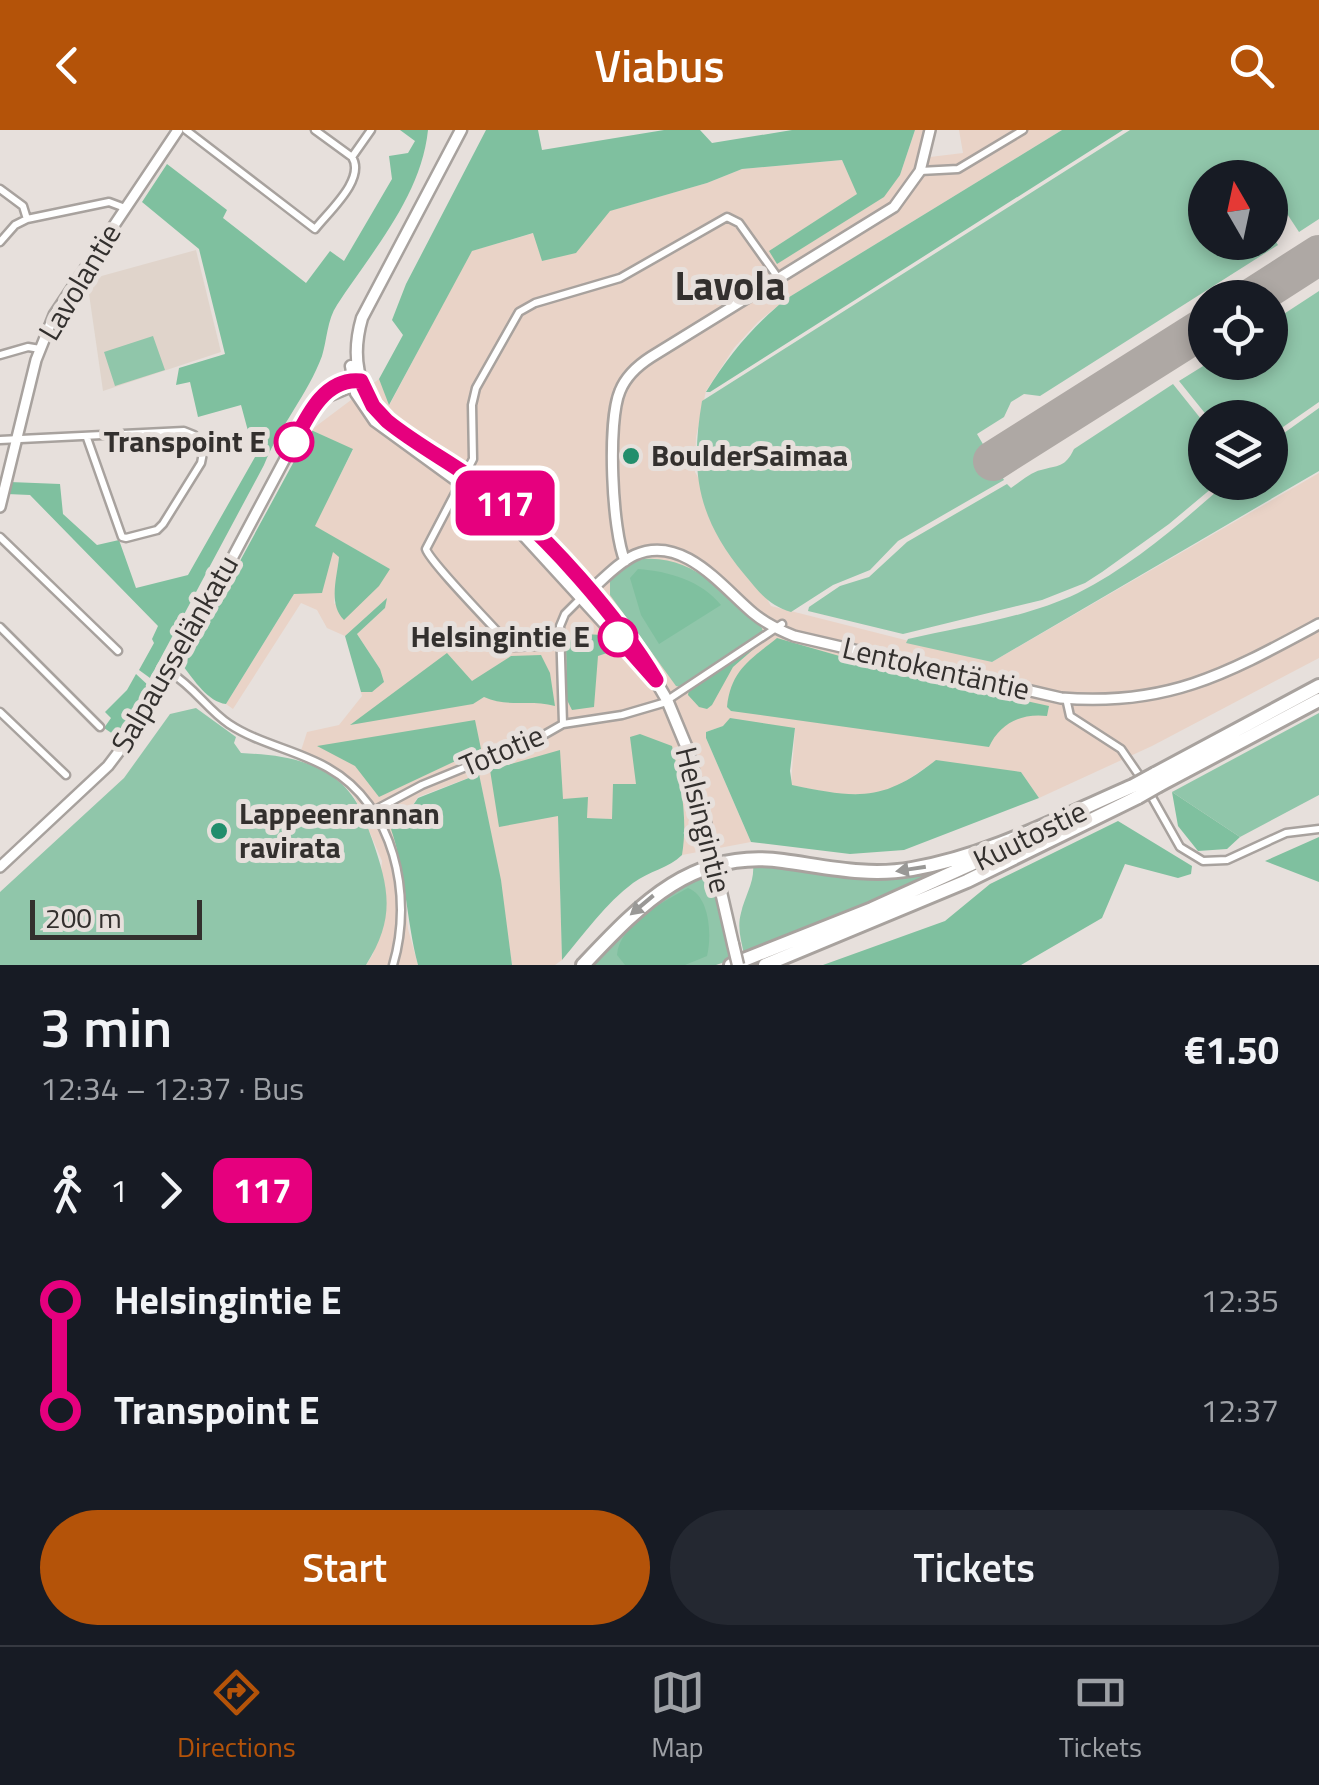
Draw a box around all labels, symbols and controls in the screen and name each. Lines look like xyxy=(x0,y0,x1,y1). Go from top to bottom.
text: Viabus xyxy=(594,31,725,99)
icon: back xyxy=(40,38,95,93)
icon: search xyxy=(1224,38,1279,93)
north arrow xyxy=(1188,160,1288,260)
map controls xyxy=(1188,160,1288,500)
street label: Lavolantie xyxy=(26,214,132,349)
district label: Lavola xyxy=(674,255,786,316)
button: locate xyxy=(1188,280,1288,380)
button: layers xyxy=(1188,400,1288,500)
place label: Transpoint E xyxy=(104,418,266,464)
marker: Transpoint E xyxy=(275,423,313,461)
place label: BoulderSaimaa xyxy=(651,432,848,478)
marker: BoulderSaimaa xyxy=(620,445,642,467)
line badge: 117 xyxy=(448,470,562,536)
text: 117 xyxy=(476,476,534,530)
street label: Salpausselänkatu xyxy=(99,546,250,761)
place label: Helsingintie E xyxy=(410,613,590,659)
marker: Helsingintie E xyxy=(599,618,637,656)
street label: Lentokentäntie xyxy=(838,624,1034,712)
street label: Tototie xyxy=(452,712,551,788)
street label: Helsingintie xyxy=(664,742,744,898)
street label: Kuutostie xyxy=(965,788,1094,882)
place label: Lappeenrannan ravirata xyxy=(239,790,440,870)
marker: Lappeenrannan ravirata xyxy=(208,820,230,842)
one-way arrow xyxy=(895,862,926,877)
one-way arrow xyxy=(629,894,654,915)
scale bar xyxy=(30,895,202,940)
text: 200 m xyxy=(45,896,122,939)
text: 3 min xyxy=(40,985,172,1068)
text: €1.50 xyxy=(1184,1021,1279,1079)
text: 12:34 – 12:37 · Bus xyxy=(40,1064,304,1112)
icon: walk xyxy=(40,1163,95,1218)
icon: forward xyxy=(143,1163,198,1218)
text: 117 xyxy=(233,1163,292,1217)
text: 1 xyxy=(110,1166,128,1214)
text: Helsingintie E xyxy=(114,1271,341,1329)
text: 12:35 xyxy=(1200,1276,1279,1324)
text: Transpoint E xyxy=(114,1381,319,1439)
text: 12:37 xyxy=(1200,1386,1279,1434)
button: Start xyxy=(40,1510,650,1625)
button: Tickets xyxy=(670,1510,1279,1625)
tab: Directions xyxy=(177,1665,296,1768)
tab: Map xyxy=(650,1665,705,1768)
tab: Tickets xyxy=(1059,1665,1142,1768)

